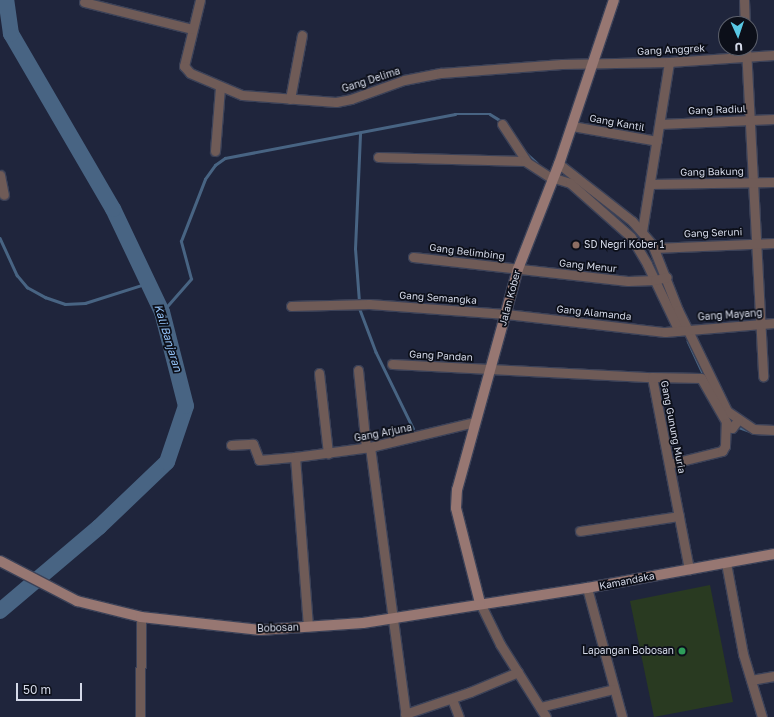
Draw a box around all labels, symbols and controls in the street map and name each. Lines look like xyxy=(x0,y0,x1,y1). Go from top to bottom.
north arrow xyxy=(718,16,758,56)
text: U xyxy=(734,41,743,54)
street label: Gang Anggrek xyxy=(637,42,705,58)
street label: Gang Delima xyxy=(340,65,402,95)
street label: Gang Radiul xyxy=(688,103,746,117)
street label: Gang Kantil xyxy=(588,112,646,134)
street label: Gang Bakung xyxy=(680,165,744,179)
street label: Gang Seruni xyxy=(684,226,742,240)
place label: SD Negri Kober 1 xyxy=(584,239,664,251)
marker: SD Negri Kober 1 xyxy=(571,240,581,250)
street label: Gang Belimbing xyxy=(429,241,505,263)
street label: Gang Menur xyxy=(559,257,617,275)
street label: Jalan Kober xyxy=(497,269,523,327)
street label: Gang Semangka xyxy=(399,289,477,307)
water label: Kali Banjaran xyxy=(152,303,184,373)
street label: Gang Alamanda xyxy=(556,303,632,323)
street label: Gang Mayang xyxy=(697,307,763,323)
street label: Gang Pandan xyxy=(409,348,473,364)
street label: Gang Gunung Muria xyxy=(658,379,688,475)
street label: Gang Arjuna xyxy=(353,422,413,444)
street label: Kamandaka xyxy=(598,570,656,592)
street label: Bobosan xyxy=(257,621,299,635)
place label: Lapangan Bobosan xyxy=(582,645,674,657)
marker: Lapangan Bobosan xyxy=(677,646,687,656)
scale bar xyxy=(18,675,84,701)
text: 50 m xyxy=(23,682,51,697)

